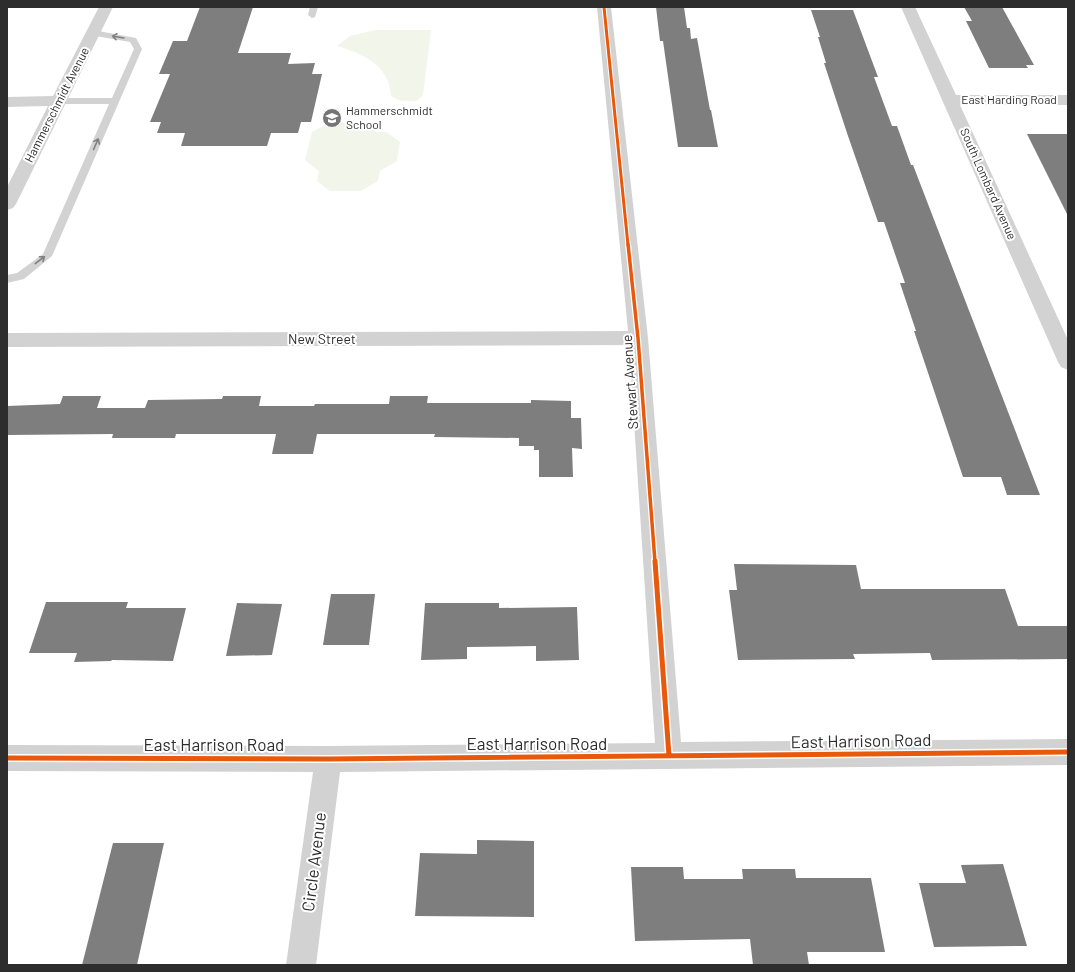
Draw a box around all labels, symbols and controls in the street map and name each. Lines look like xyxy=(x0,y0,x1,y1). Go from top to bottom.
one-way arrow xyxy=(112,33,125,41)
street label: Hammerschmidt Avenue xyxy=(21,45,91,164)
street label: East Harding Road xyxy=(961,92,1057,106)
place label: Hammerschmidt School xyxy=(346,103,433,131)
school or university icon: Hammerschmidt School xyxy=(321,107,343,129)
street label: South Lombard Avenue xyxy=(958,126,1020,242)
one-way arrow xyxy=(93,138,100,150)
one-way arrow xyxy=(35,256,46,264)
street label: New Street xyxy=(288,330,356,347)
street label: Stewart Avenue xyxy=(618,334,641,430)
street label: East Harrison Road xyxy=(790,729,932,751)
street label: East Harrison Road xyxy=(467,733,607,753)
street label: East Harrison Road xyxy=(144,734,284,754)
street label: Circle Avenue xyxy=(297,811,329,913)

